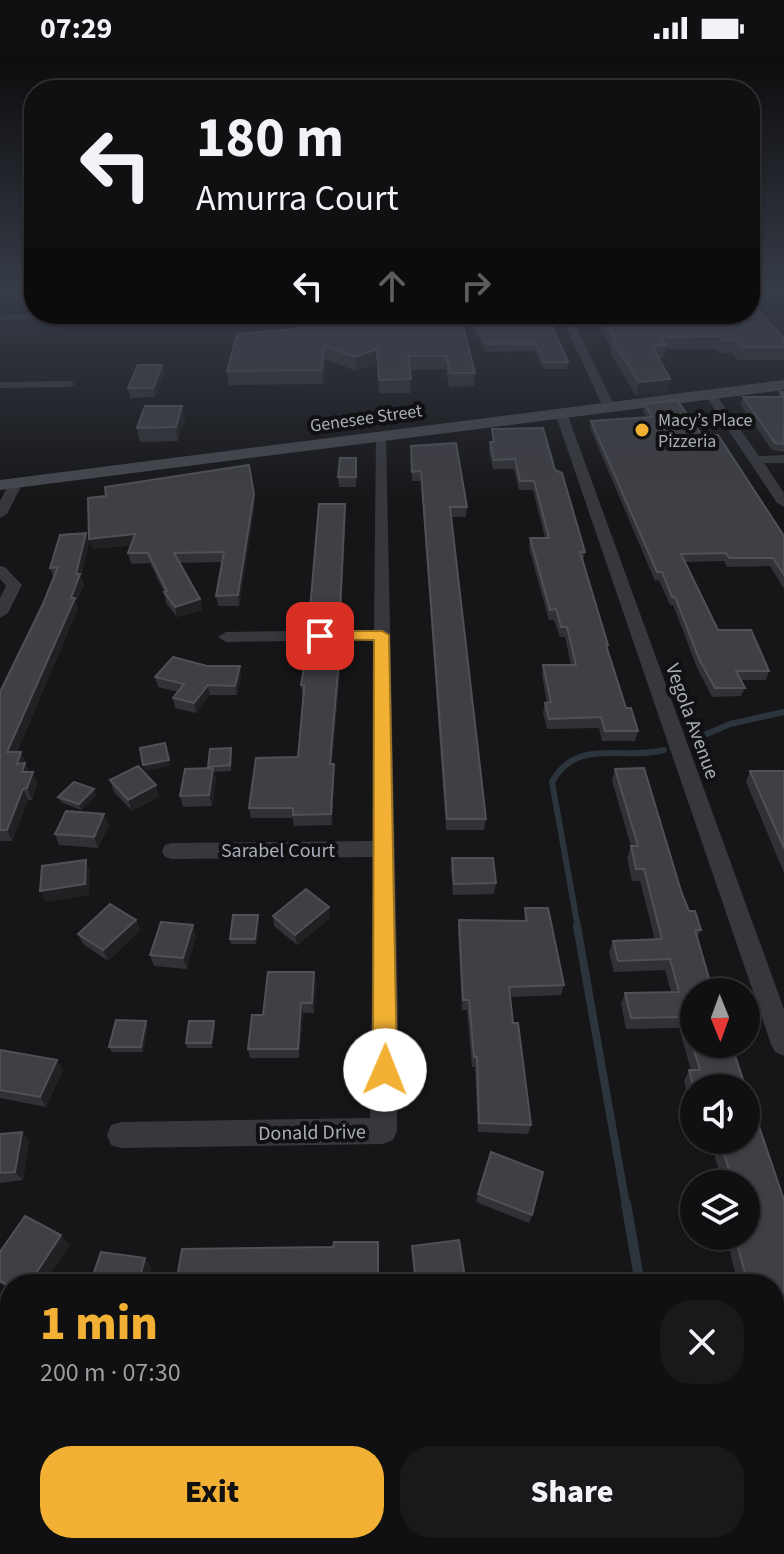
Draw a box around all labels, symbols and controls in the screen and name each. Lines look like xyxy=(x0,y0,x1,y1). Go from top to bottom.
text: 07:29 xyxy=(40,7,112,50)
text: 180 m xyxy=(196,99,344,178)
icon: left xyxy=(64,112,168,216)
text: Amurra Court xyxy=(196,173,399,224)
icon: left xyxy=(286,264,330,308)
icon: ahead xyxy=(370,264,414,308)
icon: right xyxy=(454,264,498,308)
street label: Genesee Street xyxy=(308,398,424,439)
place label: Macy’s Place Pizzeria xyxy=(658,408,753,454)
marker: Macy’s Place Pizzeria xyxy=(633,421,651,439)
pin xyxy=(286,602,354,670)
icon: arrive xyxy=(298,614,342,658)
street label: Vegola Avenue xyxy=(658,660,726,783)
street label: Sarabel Court xyxy=(221,837,335,865)
north arrow xyxy=(680,978,760,1058)
map controls xyxy=(680,978,760,1250)
position arrow xyxy=(343,1028,427,1112)
button: sound xyxy=(680,1074,760,1154)
street label: Donald Drive xyxy=(258,1118,366,1148)
button: layers xyxy=(680,1170,760,1250)
text: 1 min xyxy=(40,1290,158,1358)
button: close xyxy=(660,1300,744,1384)
text: 200 m · 07:30 xyxy=(40,1354,181,1391)
button: Exit xyxy=(40,1446,384,1538)
button: Share xyxy=(400,1446,744,1538)

